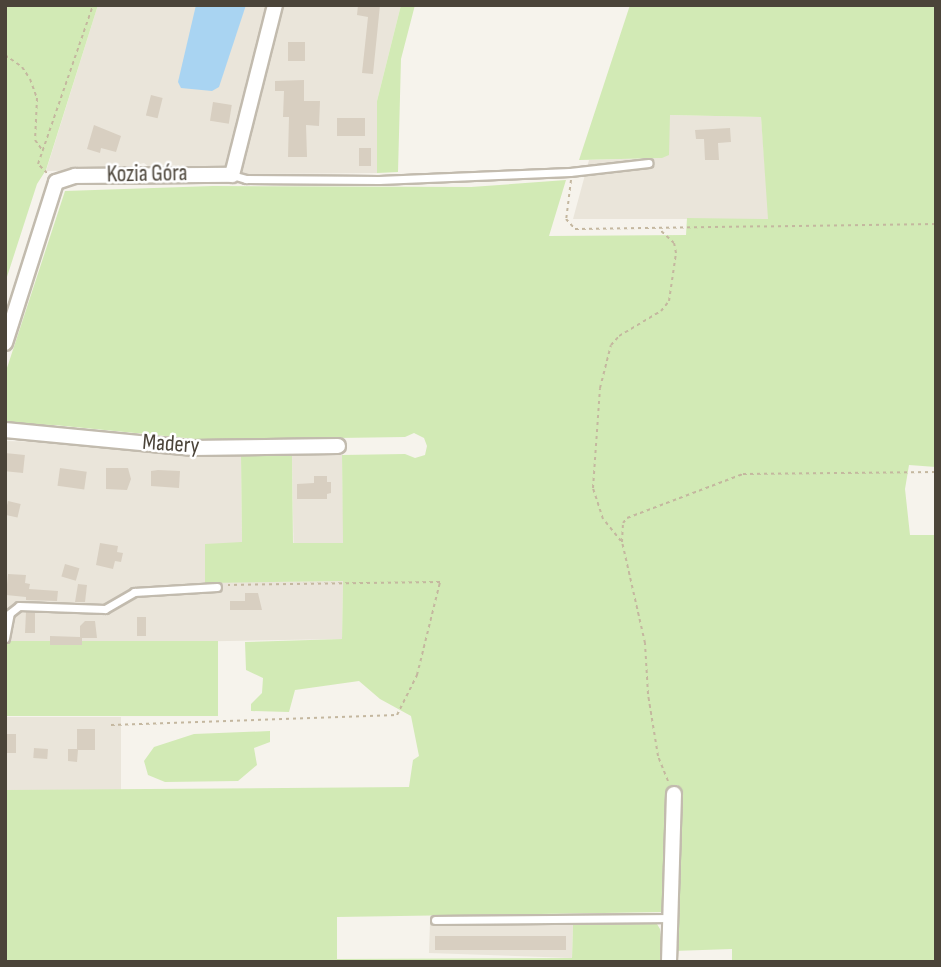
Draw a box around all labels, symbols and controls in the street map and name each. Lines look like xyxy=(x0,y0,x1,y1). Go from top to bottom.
street label: Kozia Góra xyxy=(106,159,188,189)
street label: Madery xyxy=(142,428,200,460)

